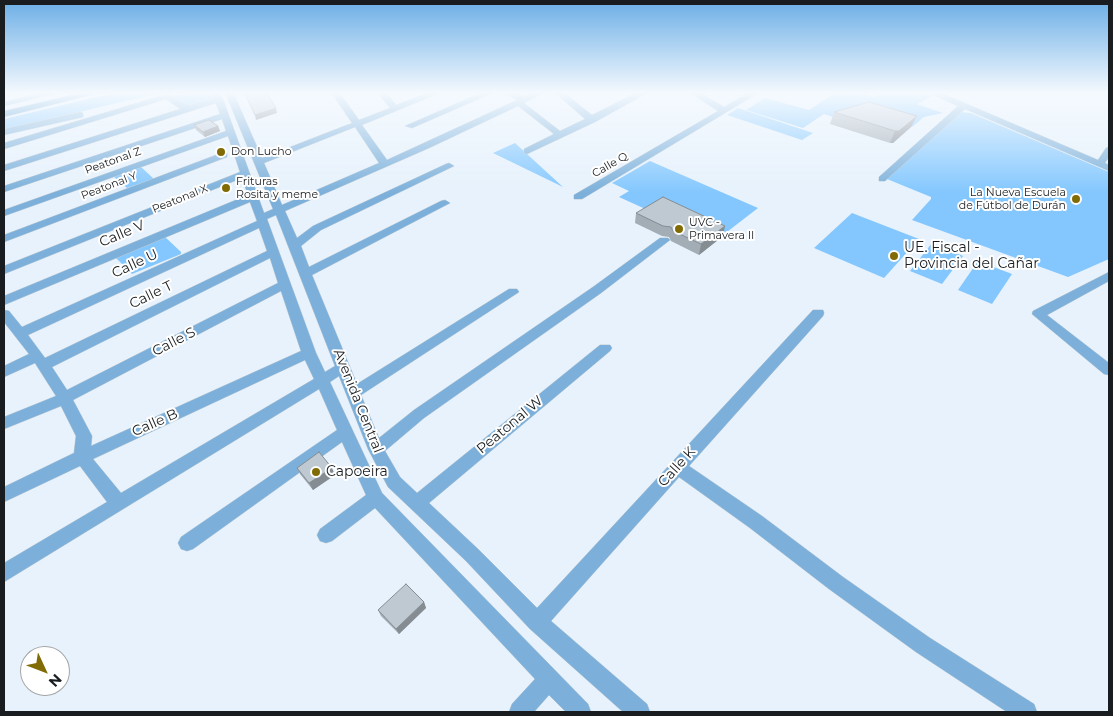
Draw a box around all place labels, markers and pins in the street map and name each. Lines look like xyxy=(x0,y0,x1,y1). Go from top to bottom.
place label: Don Lucho xyxy=(231,145,292,159)
marker: Don Lucho xyxy=(215,146,227,158)
place label: Frituras Rosita y meme xyxy=(236,175,318,201)
marker: Frituras Rosita y meme xyxy=(220,182,232,194)
place label: La Nueva Escuela de Fútbol de Durán xyxy=(959,186,1066,212)
marker: La Nueva Escuela de Fútbol de Durán xyxy=(1070,193,1082,205)
place label: UVC - Primavera II xyxy=(689,216,754,242)
marker: UVC - Primavera II xyxy=(673,223,685,235)
place label: UE. Fiscal - Provincia del Cañar xyxy=(904,240,1039,272)
marker: UE. Fiscal - Provincia del Cañar xyxy=(888,250,900,262)
place label: Capoeira xyxy=(326,464,388,480)
marker: Capoeira xyxy=(310,466,322,478)

